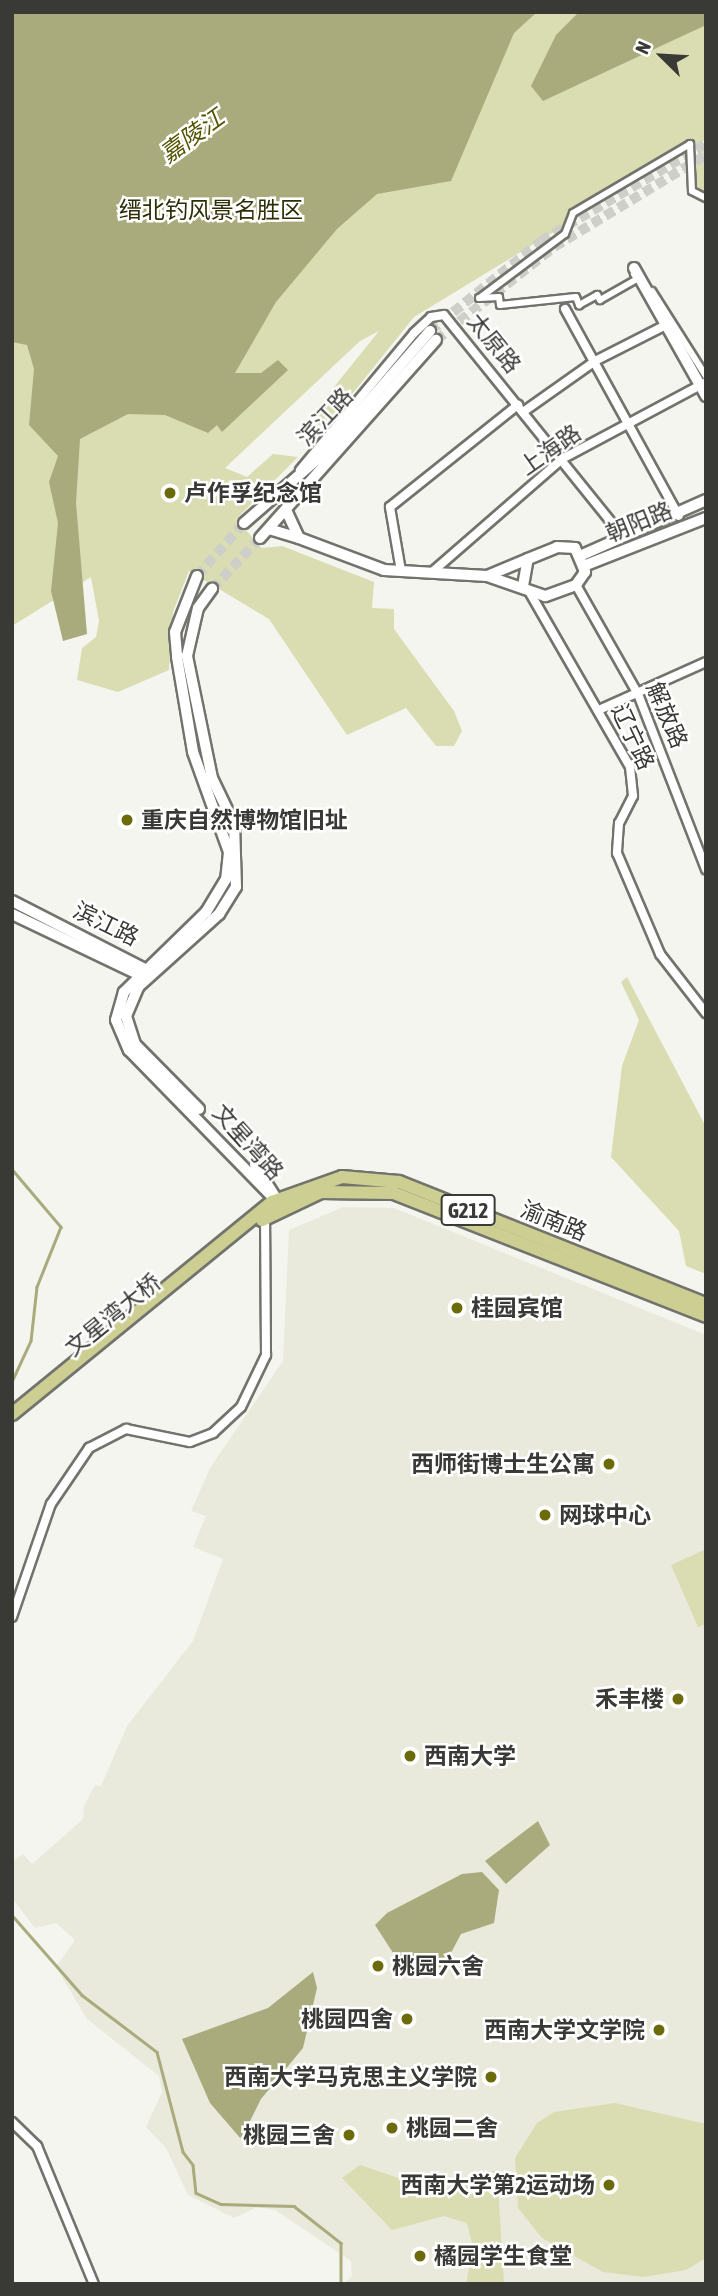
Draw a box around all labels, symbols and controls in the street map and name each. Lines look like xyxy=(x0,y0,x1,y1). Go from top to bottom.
north arrow xyxy=(627,21,697,91)
text: N xyxy=(630,38,655,57)
water label: 嘉陵江 xyxy=(154,103,230,169)
park label: 缙北钓风景名胜区 xyxy=(119,196,303,224)
street label: 太原路 xyxy=(462,308,526,378)
street label: 滨江路 xyxy=(291,382,359,452)
street label: 上海路 xyxy=(514,419,586,481)
place label: 卢作孚纪念馆 xyxy=(184,479,322,507)
marker: 卢作孚纪念馆 xyxy=(162,485,178,501)
street label: 朝阳路 xyxy=(602,496,676,548)
street label: 解放路 xyxy=(641,678,693,752)
street label: 辽宁路 xyxy=(606,700,660,774)
place label: 重庆自然博物馆旧址 xyxy=(141,806,348,834)
marker: 重庆自然博物馆旧址 xyxy=(119,812,135,828)
street label: 滨江路 xyxy=(69,896,143,952)
street label: 文星湾路 xyxy=(207,1099,289,1185)
road number: G212 xyxy=(440,1192,496,1228)
street label: 渝南路 xyxy=(517,1195,591,1247)
street label: 文星湾大桥 xyxy=(60,1268,166,1362)
place label: 桂园宾馆 xyxy=(471,1294,563,1322)
marker: 桂园宾馆 xyxy=(449,1300,465,1316)
place label: 西师街博士生公寓 xyxy=(411,1450,595,1478)
marker: 西师街博士生公寓 xyxy=(601,1456,617,1472)
place label: 网球中心 xyxy=(559,1501,651,1529)
marker: 网球中心 xyxy=(537,1507,553,1523)
place label: 禾丰楼 xyxy=(595,1685,664,1713)
marker: 禾丰楼 xyxy=(670,1691,686,1707)
place label: 西南大学 xyxy=(424,1742,516,1770)
marker: 西南大学 xyxy=(402,1748,418,1764)
place label: 桃园六舍 xyxy=(392,1952,484,1980)
marker: 桃园六舍 xyxy=(370,1958,386,1974)
place label: 桃园四舍 xyxy=(301,2005,393,2033)
marker: 桃园四舍 xyxy=(399,2011,415,2027)
place label: 西南大学文学院 xyxy=(484,2016,645,2044)
marker: 西南大学文学院 xyxy=(651,2022,667,2038)
place label: 西南大学马克思主义学院 xyxy=(224,2063,477,2091)
marker: 西南大学马克思主义学院 xyxy=(483,2069,499,2085)
place label: 桃园二舍 xyxy=(406,2114,498,2142)
marker: 桃园二舍 xyxy=(384,2120,400,2136)
place label: 桃园三舍 xyxy=(243,2121,335,2149)
marker: 桃园三舍 xyxy=(341,2127,357,2143)
place label: 西南大学第2运动场 xyxy=(400,2171,595,2199)
marker: 西南大学第2运动场 xyxy=(601,2177,617,2193)
place label: 橘园学生食堂 xyxy=(434,2242,572,2270)
marker: 橘园学生食堂 xyxy=(412,2248,428,2264)

